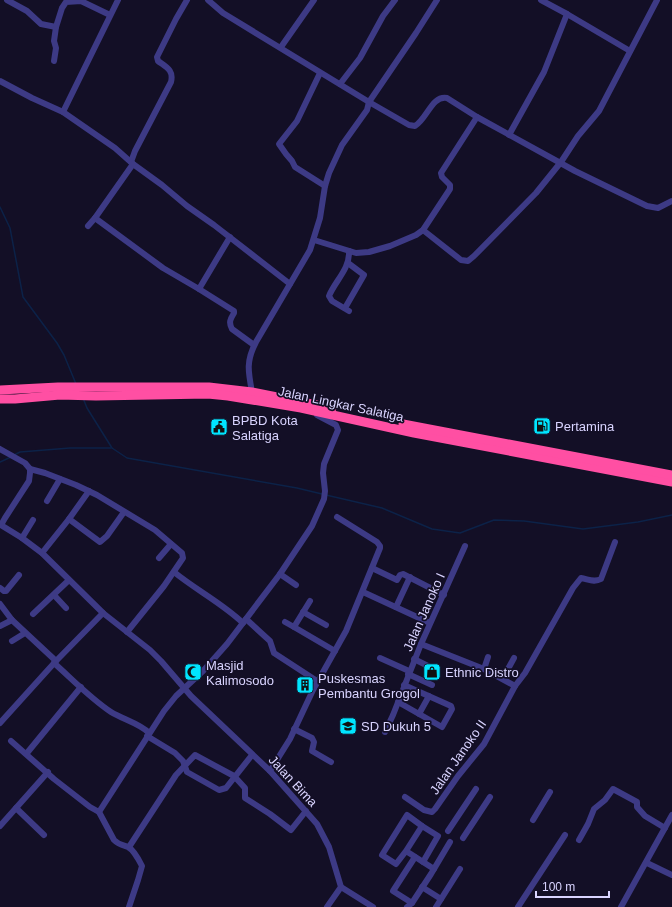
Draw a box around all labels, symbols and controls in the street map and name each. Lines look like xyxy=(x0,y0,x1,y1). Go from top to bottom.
street label: Jalan Lingkar Salatiga xyxy=(277,383,406,425)
place label: BPBD Kota Salatiga xyxy=(232,413,299,443)
fuel station icon: Pertamina xyxy=(532,416,552,436)
public building icon: BPBD Kota Salatiga xyxy=(209,417,229,437)
place label: Pertamina xyxy=(555,419,615,434)
street label: Jalan Janoko I xyxy=(400,571,448,653)
place label: Masjid Kalimosodo xyxy=(206,658,274,688)
mosque icon: Masjid Kalimosodo xyxy=(183,662,203,682)
shop icon: Ethnic Distro xyxy=(422,662,442,682)
place label: Ethnic Distro xyxy=(445,665,519,680)
place label: Puskesmas Pembantu Grogol xyxy=(318,671,420,701)
building icon: Puskesmas Pembantu Grogol xyxy=(295,675,315,695)
school or university icon: SD Dukuh 5 xyxy=(338,716,358,736)
street label: Jalan Janoko II xyxy=(427,717,489,797)
place label: SD Dukuh 5 xyxy=(361,719,431,734)
street label: Jalan Bima xyxy=(266,752,321,810)
scale bar xyxy=(536,873,609,899)
text: 100 m xyxy=(542,880,575,894)

